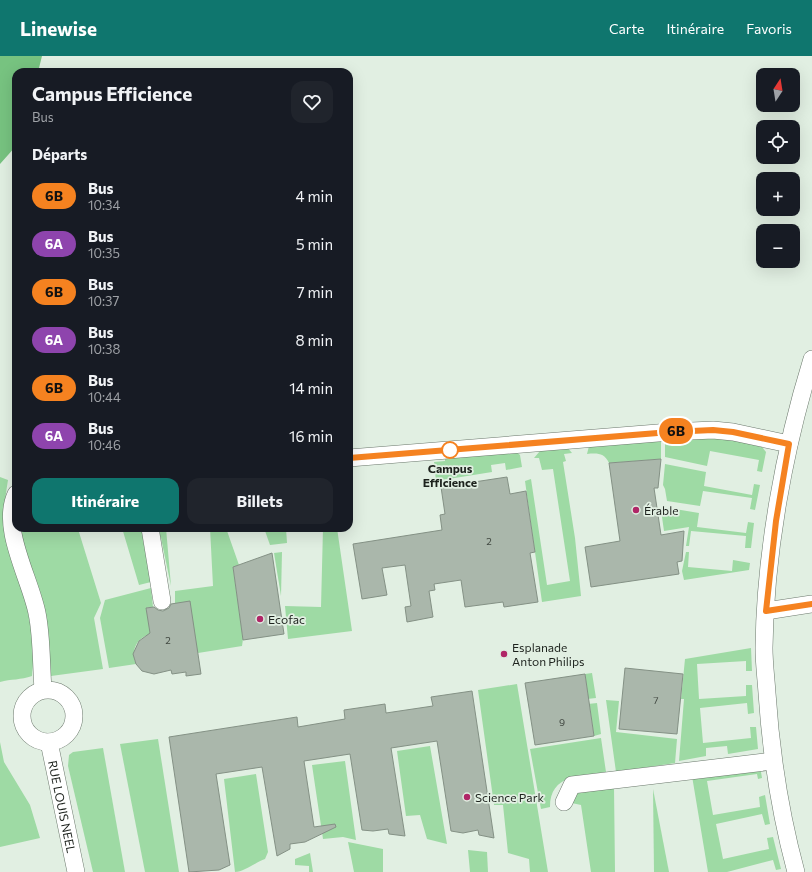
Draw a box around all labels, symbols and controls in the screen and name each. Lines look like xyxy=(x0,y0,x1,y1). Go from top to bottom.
text: Linewise xyxy=(20,17,97,40)
text: Carte xyxy=(609,20,644,37)
text: Itinéraire xyxy=(666,20,724,37)
text: Favoris xyxy=(746,20,792,37)
north arrow xyxy=(756,68,800,112)
map controls xyxy=(756,68,800,268)
button: heart xyxy=(291,81,333,123)
text: Campus Efficience xyxy=(32,82,192,105)
text: Bus xyxy=(32,109,54,125)
button: locate xyxy=(756,120,800,164)
text: Départs xyxy=(32,145,87,163)
button: + xyxy=(756,172,800,216)
text: Bus xyxy=(88,179,113,197)
text: 6B xyxy=(45,187,63,204)
text: 4 min xyxy=(296,187,333,205)
text: 10:34 xyxy=(88,197,120,213)
button: − xyxy=(756,224,800,268)
text: Bus xyxy=(88,227,113,245)
text: 6A xyxy=(45,235,63,252)
text: 5 min xyxy=(296,235,333,253)
text: 10:35 xyxy=(88,245,120,261)
text: Bus xyxy=(88,275,113,293)
text: 6B xyxy=(45,283,63,300)
text: 7 min xyxy=(297,283,333,301)
text: 10:37 xyxy=(88,293,119,309)
text: Bus xyxy=(88,323,113,341)
text: 6A xyxy=(45,331,63,348)
text: 8 min xyxy=(295,331,333,349)
text: 10:38 xyxy=(88,341,120,357)
text: Bus xyxy=(88,371,113,389)
text: 6B xyxy=(45,379,63,396)
text: 14 min xyxy=(289,379,333,397)
text: 10:44 xyxy=(88,389,121,405)
line badge: 6B xyxy=(658,418,694,444)
text: Bus xyxy=(88,419,113,437)
text: 6B xyxy=(667,422,685,439)
text: 6A xyxy=(45,427,63,444)
text: 16 min xyxy=(289,427,333,445)
text: 10:46 xyxy=(88,437,121,453)
marker: Campus Efficience xyxy=(441,441,459,459)
place label: Campus Efficience xyxy=(423,461,477,489)
button: Itinéraire xyxy=(32,478,179,524)
button: Billets xyxy=(187,478,333,524)
place label: Érable xyxy=(644,503,679,517)
marker: Érable xyxy=(631,505,641,515)
house number: 2 xyxy=(486,535,492,547)
place label: Ecofac xyxy=(268,612,305,626)
marker: Ecofac xyxy=(255,614,265,624)
house number: 2 xyxy=(165,634,171,646)
place label: Esplanade Anton Philips xyxy=(512,640,584,668)
marker: Esplanade Anton Philips xyxy=(499,649,509,659)
house number: 7 xyxy=(653,694,659,706)
house number: 9 xyxy=(559,716,565,728)
street label: RUE LOUIS NEEL xyxy=(46,759,79,854)
place label: Science Park xyxy=(475,790,544,804)
marker: Science Park xyxy=(462,792,472,802)

